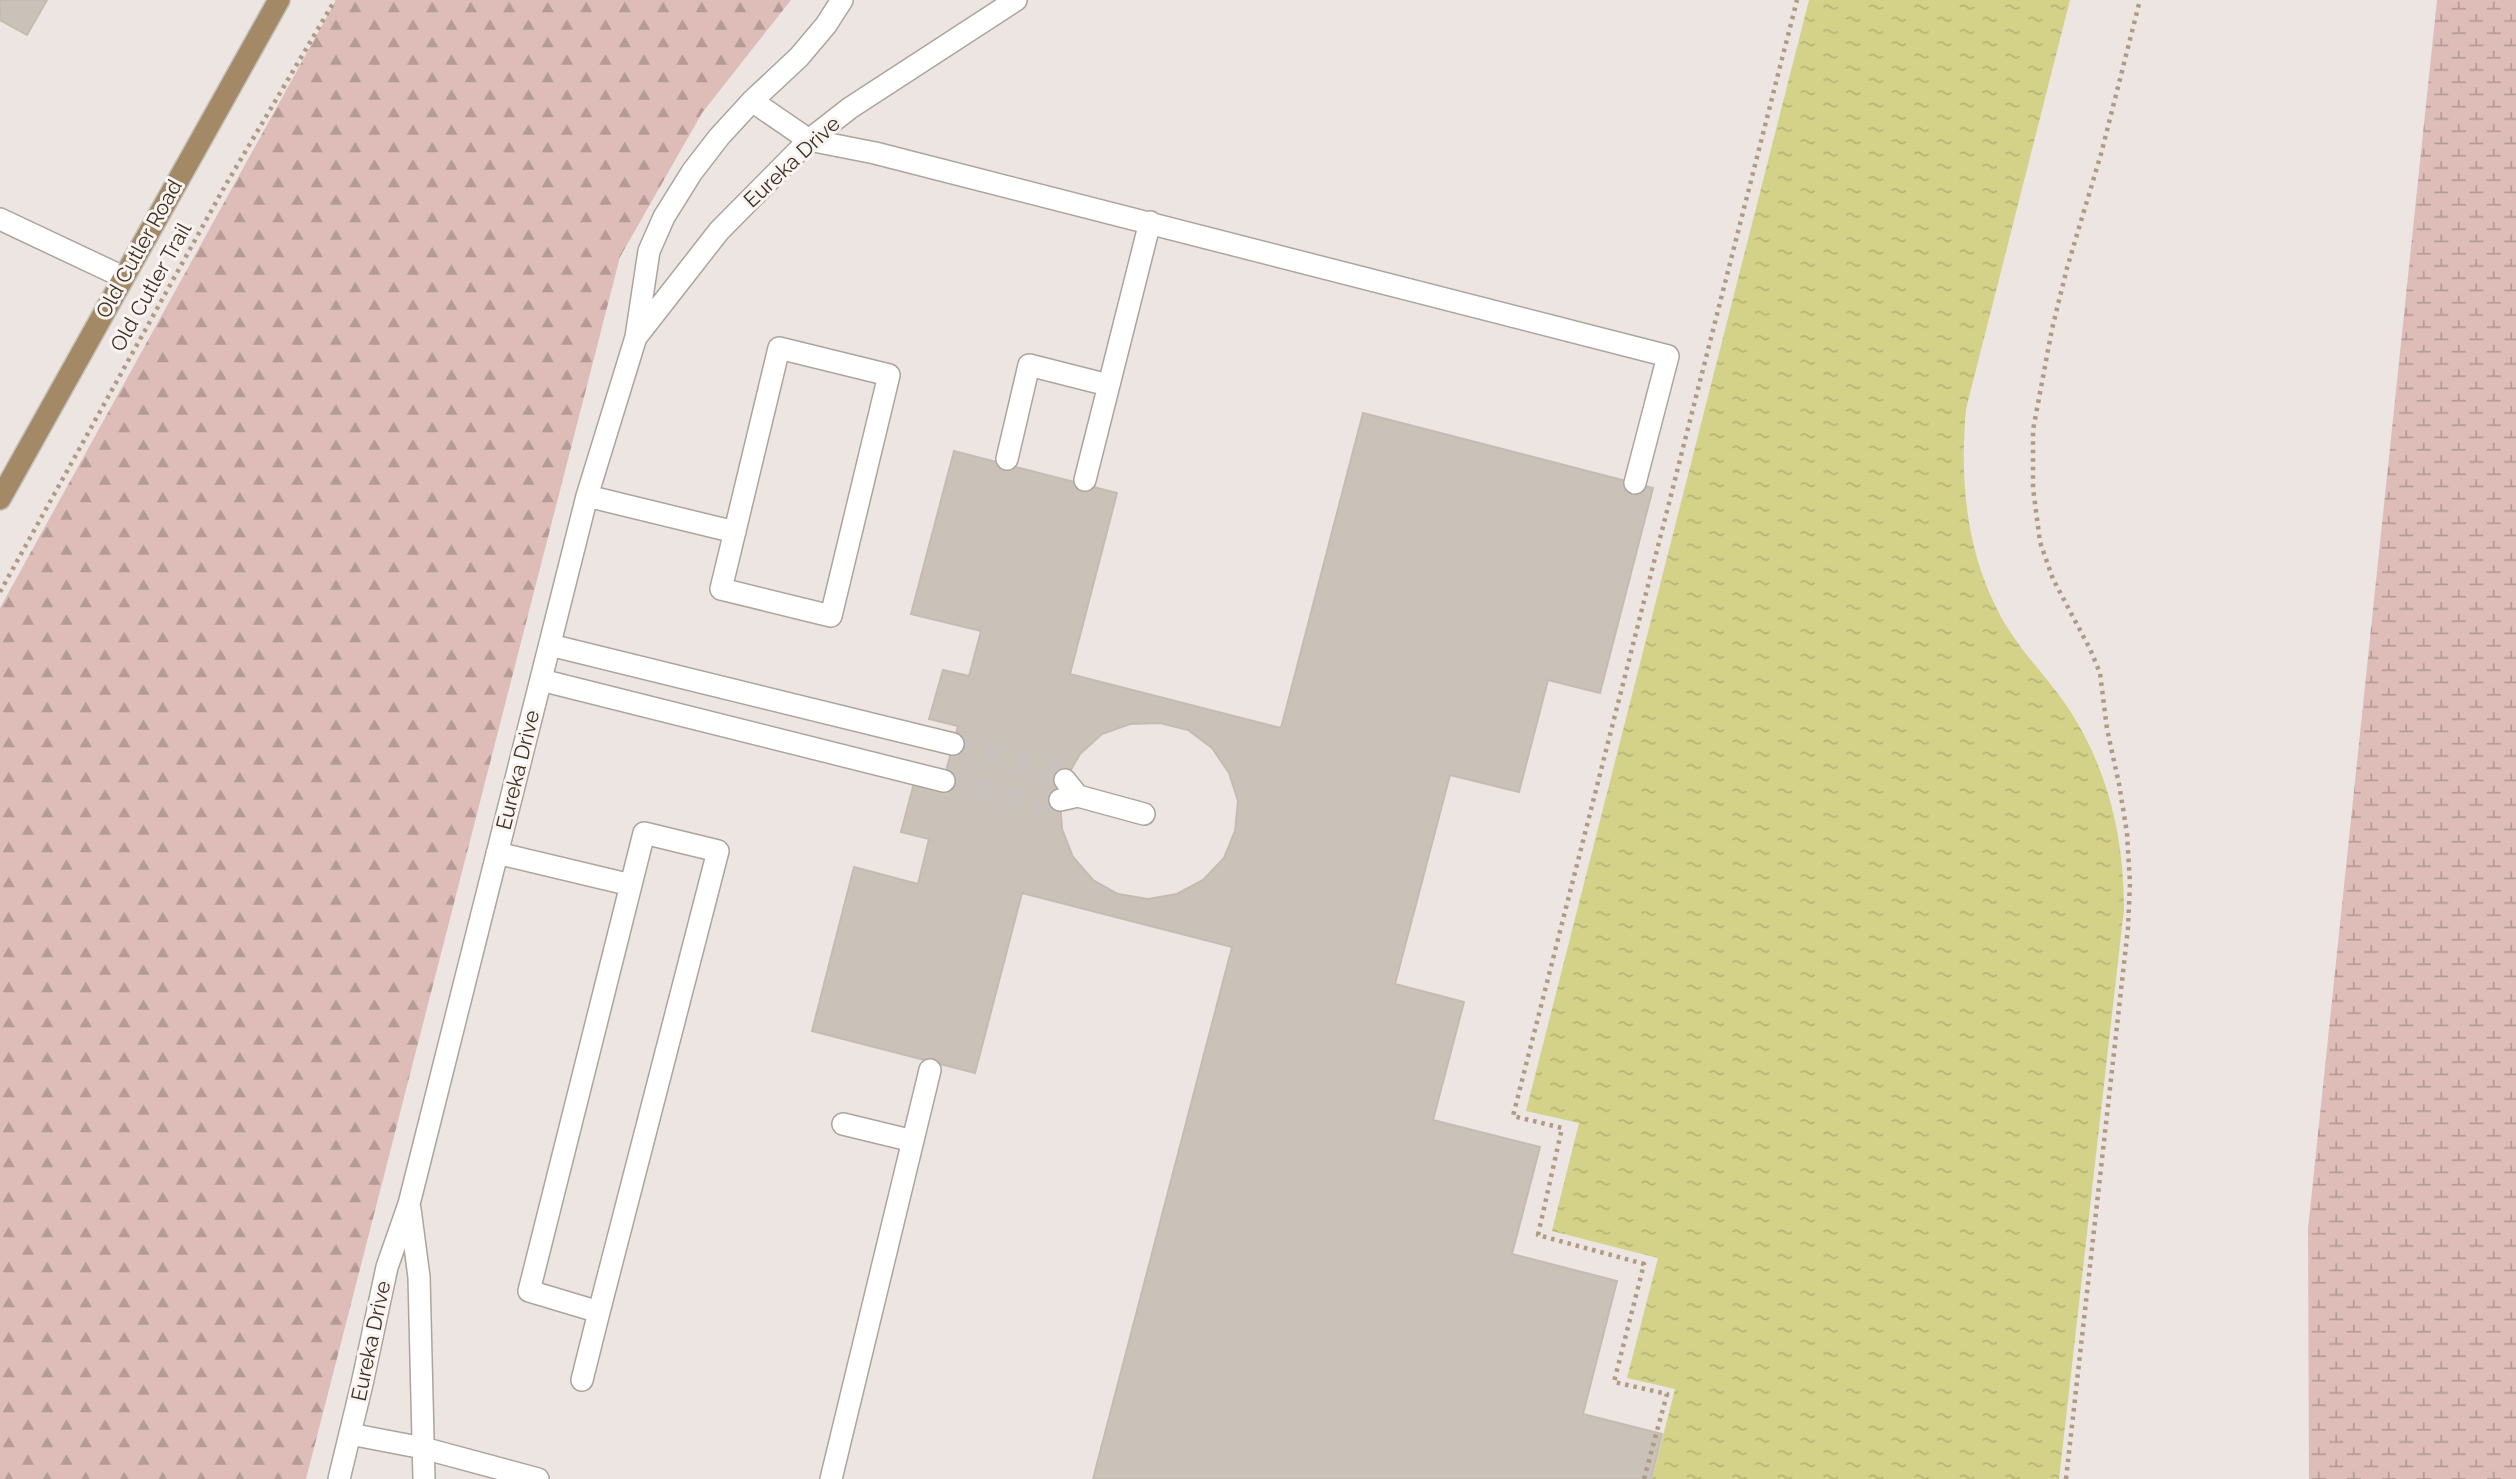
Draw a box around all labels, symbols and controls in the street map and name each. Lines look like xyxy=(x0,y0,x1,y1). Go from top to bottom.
street label: Eureka Drive xyxy=(738,111,845,213)
street label: Old Cutler Road xyxy=(90,175,187,322)
street label: Old Cutler Trail xyxy=(105,218,196,356)
street label: Eureka Drive xyxy=(491,707,544,832)
street label: Eureka Drive xyxy=(346,1278,395,1403)

